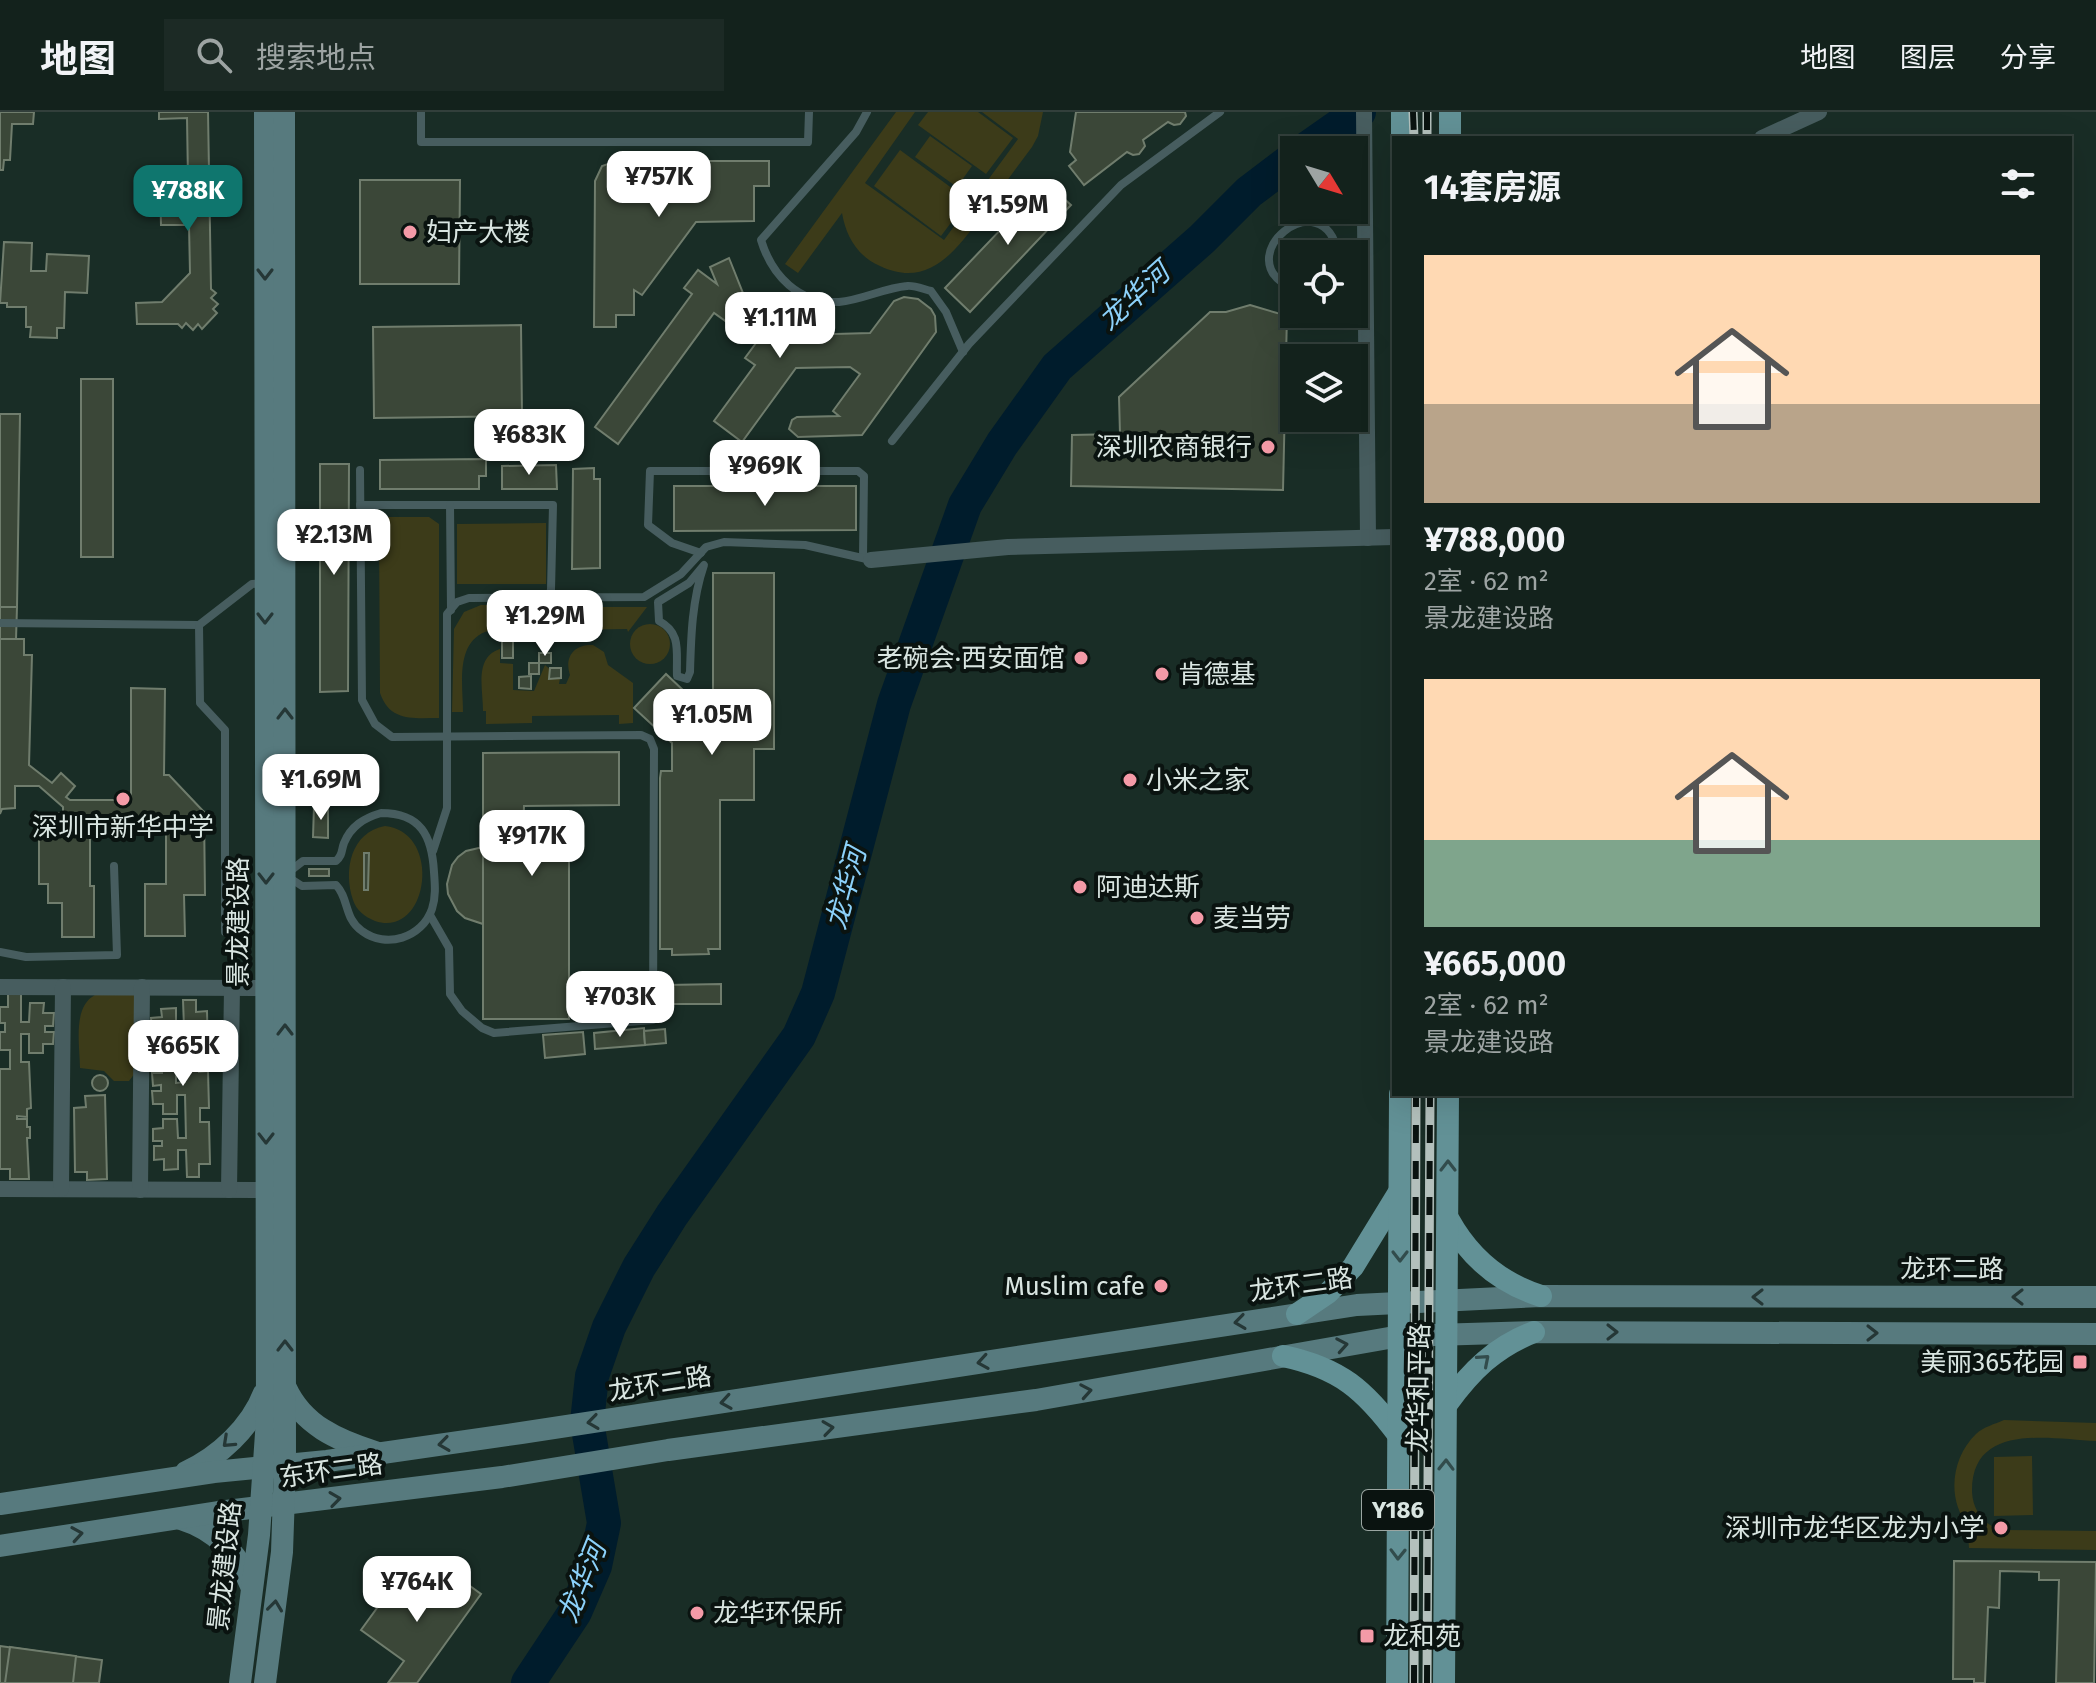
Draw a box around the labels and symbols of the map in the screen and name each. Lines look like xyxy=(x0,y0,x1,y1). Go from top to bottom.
north arrow xyxy=(1280,136,1368,224)
pin: ¥757K xyxy=(603,151,715,219)
pin: ¥788K xyxy=(132,165,244,233)
pin: ¥1.59M xyxy=(943,179,1073,247)
place label: 妇产大楼 xyxy=(426,217,530,248)
marker: 妇产大楼 xyxy=(401,223,419,241)
water label: 龙华河 xyxy=(1092,252,1180,336)
one-way arrow xyxy=(256,268,274,281)
pin: ¥1.11M xyxy=(715,292,845,360)
pin: ¥683K xyxy=(473,409,585,477)
place label: 深圳农商银行 xyxy=(1096,432,1252,463)
marker: 深圳农商银行 xyxy=(1259,438,1277,456)
pin: ¥969K xyxy=(709,440,821,508)
pin: ¥2.13M xyxy=(269,509,399,577)
pin: ¥1.29M xyxy=(480,590,610,658)
one-way arrow xyxy=(257,612,274,625)
place label: 老碗会·西安面馆 xyxy=(877,643,1065,674)
marker: 老碗会·西安面馆 xyxy=(1072,649,1090,667)
place label: 肯德基 xyxy=(1178,659,1256,690)
marker: 肯德基 xyxy=(1153,665,1171,683)
pin: ¥1.05M xyxy=(647,689,777,757)
one-way arrow xyxy=(276,707,294,720)
pin: ¥1.69M xyxy=(256,754,386,822)
place label: 小米之家 xyxy=(1146,765,1250,796)
marker: 小米之家 xyxy=(1121,771,1139,789)
marker: 深圳市新华中学 xyxy=(114,790,132,808)
pin: ¥917K xyxy=(476,810,588,878)
place label: 深圳市新华中学 xyxy=(32,812,214,843)
water label: 龙华河 xyxy=(819,838,874,933)
street label: 景龙建设路 xyxy=(223,857,254,987)
one-way arrow xyxy=(257,872,275,885)
place label: 阿迪达斯 xyxy=(1096,872,1200,903)
marker: 阿迪达斯 xyxy=(1071,878,1089,896)
place label: 麦当劳 xyxy=(1213,903,1291,934)
marker: 麦当劳 xyxy=(1188,909,1206,927)
pin: ¥703K xyxy=(564,971,676,1039)
pin: ¥665K xyxy=(127,1020,239,1088)
one-way arrow xyxy=(276,1023,294,1036)
one-way arrow xyxy=(257,1132,275,1145)
one-way arrow xyxy=(1439,1159,1457,1172)
one-way arrow xyxy=(1391,1250,1409,1263)
street label: 龙环二路 xyxy=(1900,1254,2004,1285)
street label: 龙环二路 xyxy=(1247,1262,1355,1308)
place label: Muslim cafe xyxy=(1004,1271,1145,1302)
marker: Muslim cafe xyxy=(1152,1277,1170,1295)
one-way arrow xyxy=(1751,1288,1764,1305)
one-way arrow xyxy=(2011,1288,2024,1306)
one-way arrow xyxy=(1233,1313,1247,1330)
street label: 龙华和平路 xyxy=(1402,1323,1436,1453)
one-way arrow xyxy=(1606,1323,1619,1341)
one-way arrow xyxy=(1866,1324,1879,1342)
one-way arrow xyxy=(1335,1338,1348,1355)
one-way arrow xyxy=(276,1339,294,1352)
place label: 美丽365花园 xyxy=(1920,1347,2064,1378)
one-way arrow xyxy=(976,1353,990,1370)
marker: 美丽365花园 xyxy=(2071,1353,2089,1371)
one-way arrow xyxy=(1475,1356,1490,1370)
street label: 龙环二路 xyxy=(606,1361,714,1407)
one-way arrow xyxy=(1079,1384,1092,1401)
one-way arrow xyxy=(719,1393,733,1410)
one-way arrow xyxy=(586,1413,600,1430)
one-way arrow xyxy=(821,1420,835,1437)
one-way arrow xyxy=(223,1433,237,1448)
one-way arrow xyxy=(437,1435,451,1452)
street label: 东环二路 xyxy=(277,1448,385,1494)
one-way arrow xyxy=(1438,1458,1455,1471)
road number: Y186 xyxy=(1362,1490,1434,1530)
one-way arrow xyxy=(328,1491,341,1508)
street label: 景龙建设路 xyxy=(203,1500,247,1632)
place label: 深圳市龙华区龙为小学 xyxy=(1725,1513,1985,1544)
marker: 深圳市龙华区龙为小学 xyxy=(1992,1519,2010,1537)
one-way arrow xyxy=(70,1526,84,1543)
water label: 龙华河 xyxy=(551,1532,615,1627)
one-way arrow xyxy=(1389,1548,1407,1561)
pin: ¥764K xyxy=(361,1556,473,1624)
place label: 龙华环保所 xyxy=(713,1598,843,1629)
one-way arrow xyxy=(266,1599,283,1613)
marker: 龙华环保所 xyxy=(688,1604,706,1622)
place label: 龙和苑 xyxy=(1383,1621,1461,1652)
marker: 龙和苑 xyxy=(1358,1627,1376,1645)

